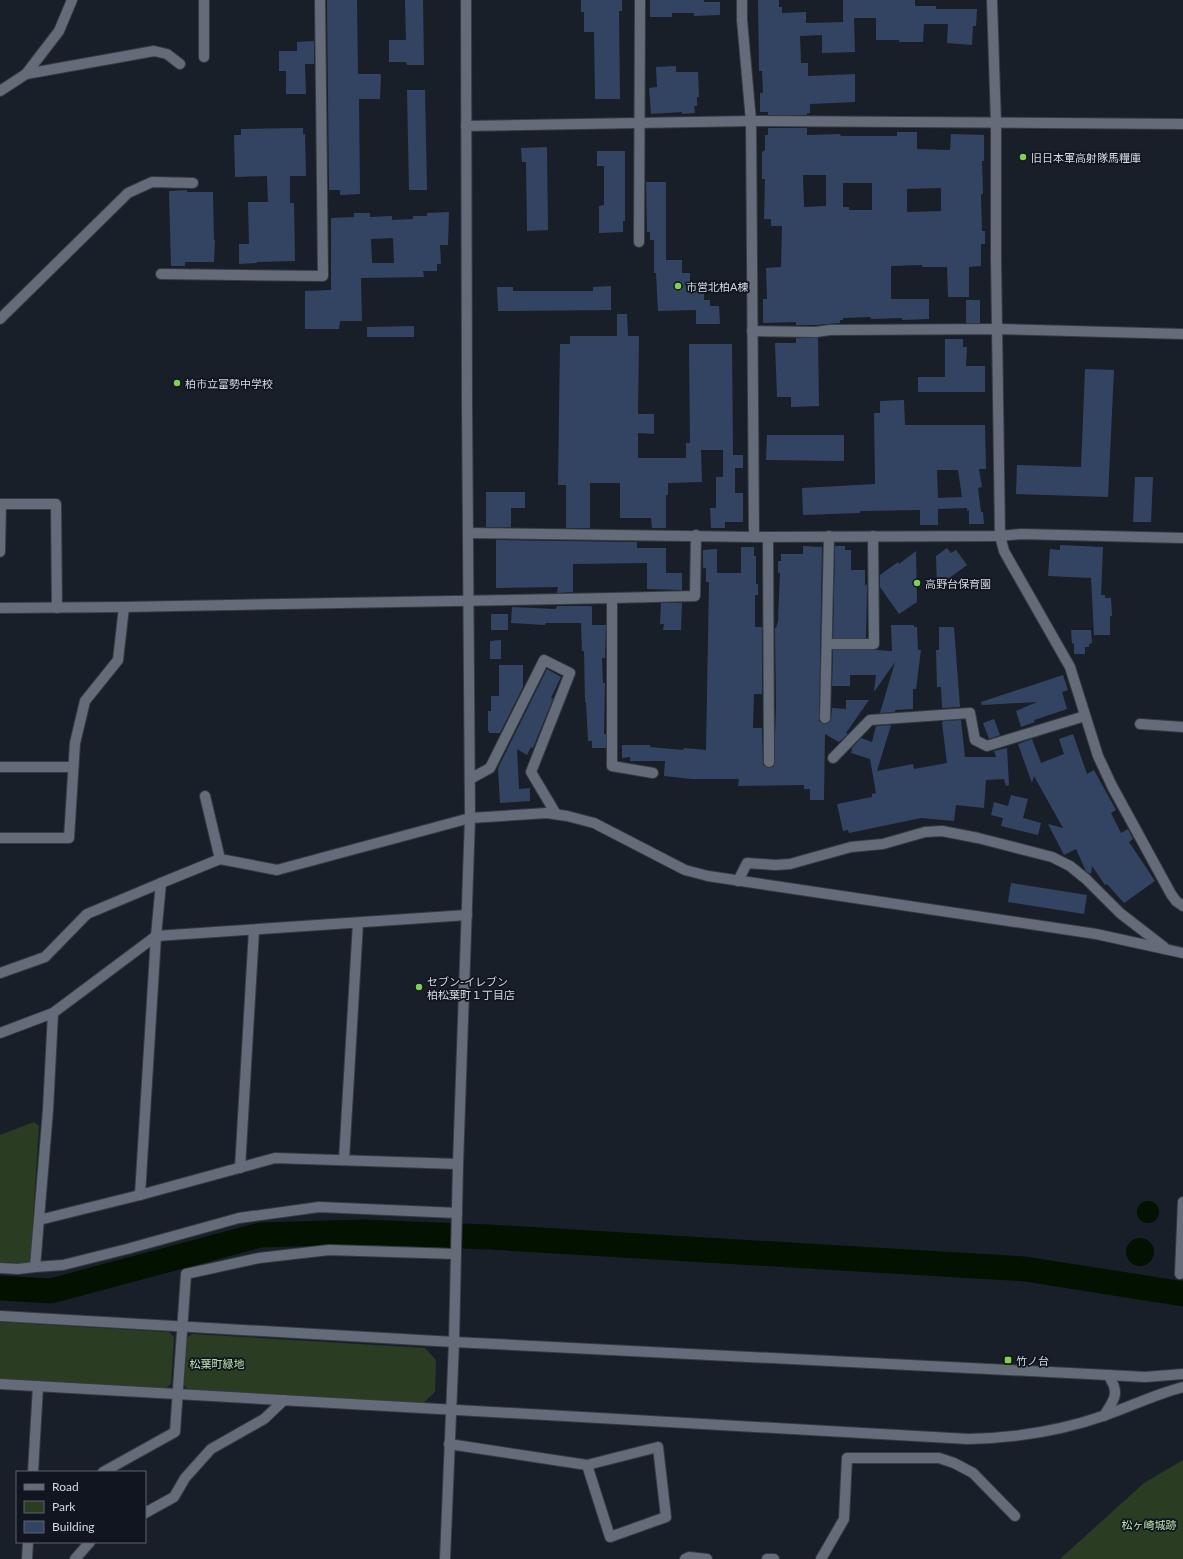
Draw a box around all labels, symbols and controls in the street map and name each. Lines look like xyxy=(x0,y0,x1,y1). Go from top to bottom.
place label: 旧日本軍高射隊馬糧庫 xyxy=(1031,151,1141,164)
marker: 旧日本軍高射隊馬糧庫 xyxy=(1018,152,1028,162)
place label: 市営北柏A棟 xyxy=(686,280,748,293)
marker: 市営北柏A棟 xyxy=(673,281,683,291)
place label: 柏市立富勢中学校 xyxy=(185,377,273,390)
marker: 柏市立富勢中学校 xyxy=(172,378,182,388)
place label: 高野台保育園 xyxy=(925,577,991,590)
marker: 高野台保育園 xyxy=(912,578,922,588)
place label: セブン-イレブン 柏松葉町１丁目店 xyxy=(427,975,515,1001)
marker: セブン-イレブン 柏松葉町１丁目店 xyxy=(414,982,424,992)
place label: 竹ノ台 xyxy=(1016,1354,1049,1367)
marker: 竹ノ台 xyxy=(1003,1355,1013,1365)
park label: 松葉町緑地 xyxy=(190,1357,245,1370)
legend xyxy=(16,1471,146,1543)
text: Road xyxy=(52,1479,79,1494)
text: Park xyxy=(52,1499,76,1514)
park label: 松ヶ崎城跡 xyxy=(1122,1518,1177,1531)
text: Building xyxy=(52,1519,95,1534)

